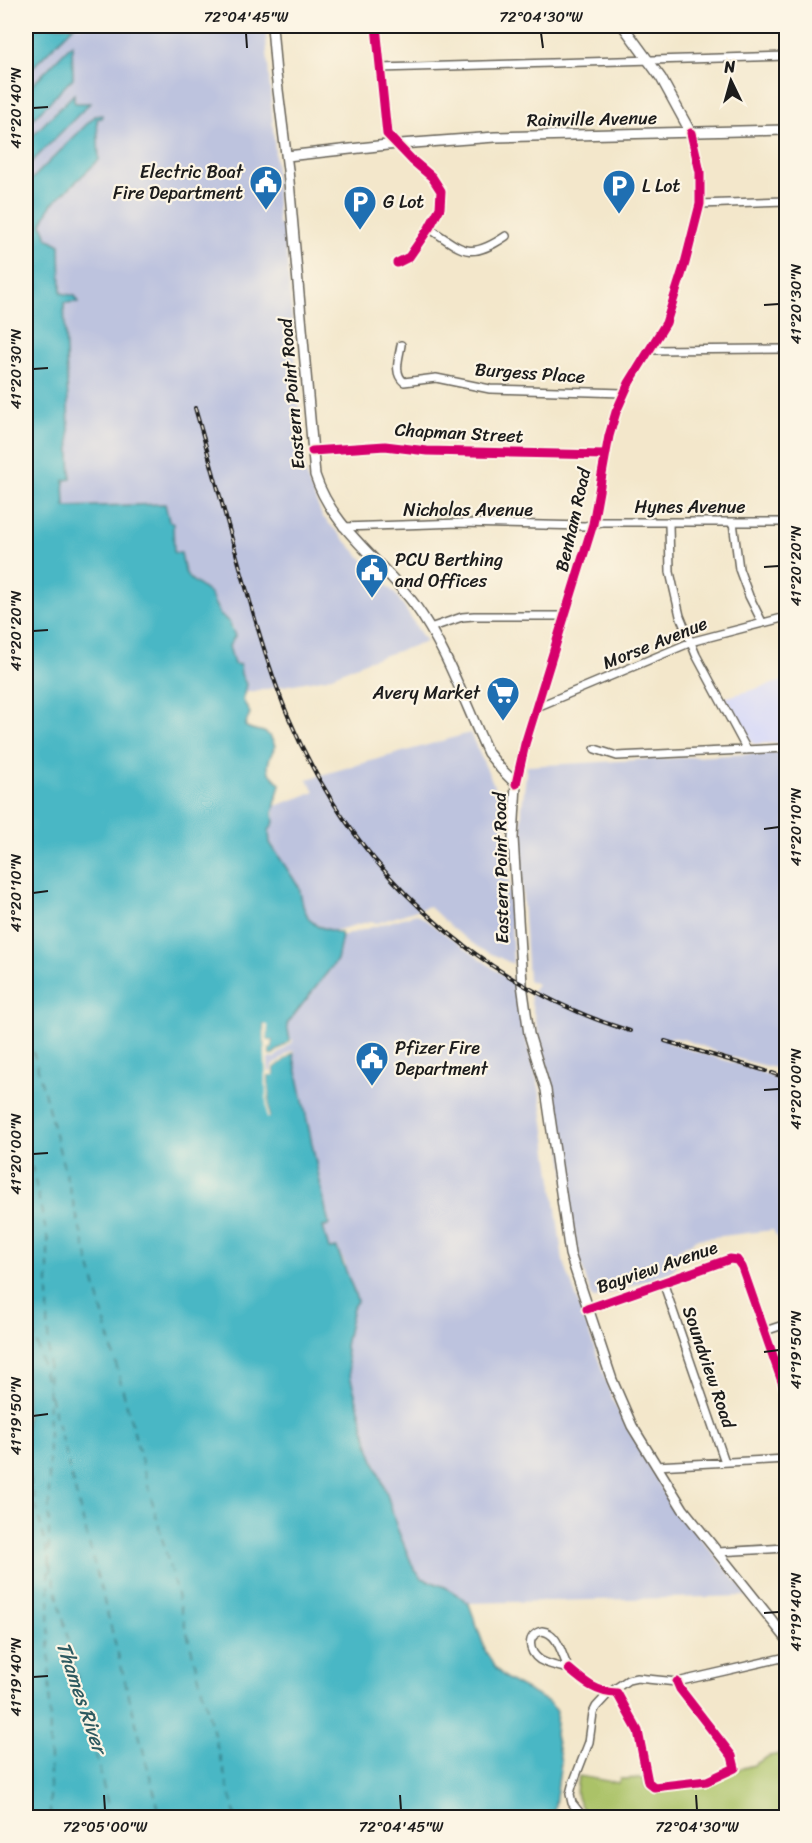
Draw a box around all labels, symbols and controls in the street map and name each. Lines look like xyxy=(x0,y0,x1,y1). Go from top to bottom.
text: 72°04'45"W xyxy=(204,4,289,30)
text: 72°04'30"W xyxy=(499,4,583,30)
north arrow xyxy=(701,51,761,111)
text: N xyxy=(722,52,737,82)
text: 41°20'40"N xyxy=(3,67,29,149)
street label: Rainville Avenue xyxy=(527,102,657,136)
place label: Electric Boat Fire Department xyxy=(113,156,244,209)
public building icon: Electric Boat Fire Department xyxy=(248,164,284,211)
parking icon: L Lot xyxy=(601,168,637,215)
place label: L Lot xyxy=(642,170,680,202)
parking icon: G Lot xyxy=(342,184,378,231)
place label: G Lot xyxy=(383,186,424,218)
text: 41°20'30"N xyxy=(783,263,809,344)
street label: Eastern Point Road xyxy=(269,316,315,471)
text: 41°20'30"N xyxy=(3,328,29,409)
street label: Burgess Place xyxy=(474,353,586,393)
street label: Chapman Street xyxy=(394,414,524,452)
street label: Benham Road xyxy=(546,463,601,575)
street label: Hynes Avenue xyxy=(634,491,746,523)
street label: Nicholas Avenue xyxy=(403,494,533,526)
text: 41°20'20"N xyxy=(783,525,809,606)
place label: PCU Berthing and Offices xyxy=(395,544,503,597)
public building icon: PCU Berthing and Offices xyxy=(354,552,390,599)
text: 41°20'20"N xyxy=(3,590,29,671)
street label: Morse Avenue xyxy=(598,607,712,679)
supermarket icon: Avery Market xyxy=(485,675,521,722)
place label: Avery Market xyxy=(372,677,481,709)
text: 41°20'10"N xyxy=(783,787,809,866)
street label: Eastern Point Road xyxy=(484,791,518,944)
text: 41°20'10"N xyxy=(3,853,29,932)
place label: Pfizer Fire Department xyxy=(395,1032,488,1085)
public building icon: Pfizer Fire Department xyxy=(354,1040,390,1087)
text: 41°20'00"N xyxy=(783,1048,809,1130)
text: 41°20'00"N xyxy=(3,1113,29,1195)
street label: Bayview Avenue xyxy=(592,1231,722,1303)
street label: Soundview Road xyxy=(673,1301,745,1434)
text: 41°19'50"N xyxy=(783,1310,809,1389)
text: 41°19'50"N xyxy=(3,1376,29,1455)
text: 41°19'40"N xyxy=(783,1572,809,1651)
text: 41°19'40"N xyxy=(3,1637,29,1716)
water label: Thames River xyxy=(46,1637,118,1761)
text: 72°05'00"W xyxy=(63,1814,148,1840)
text: 72°04'45"W xyxy=(359,1814,444,1840)
text: 72°04'30"W xyxy=(655,1814,739,1840)

